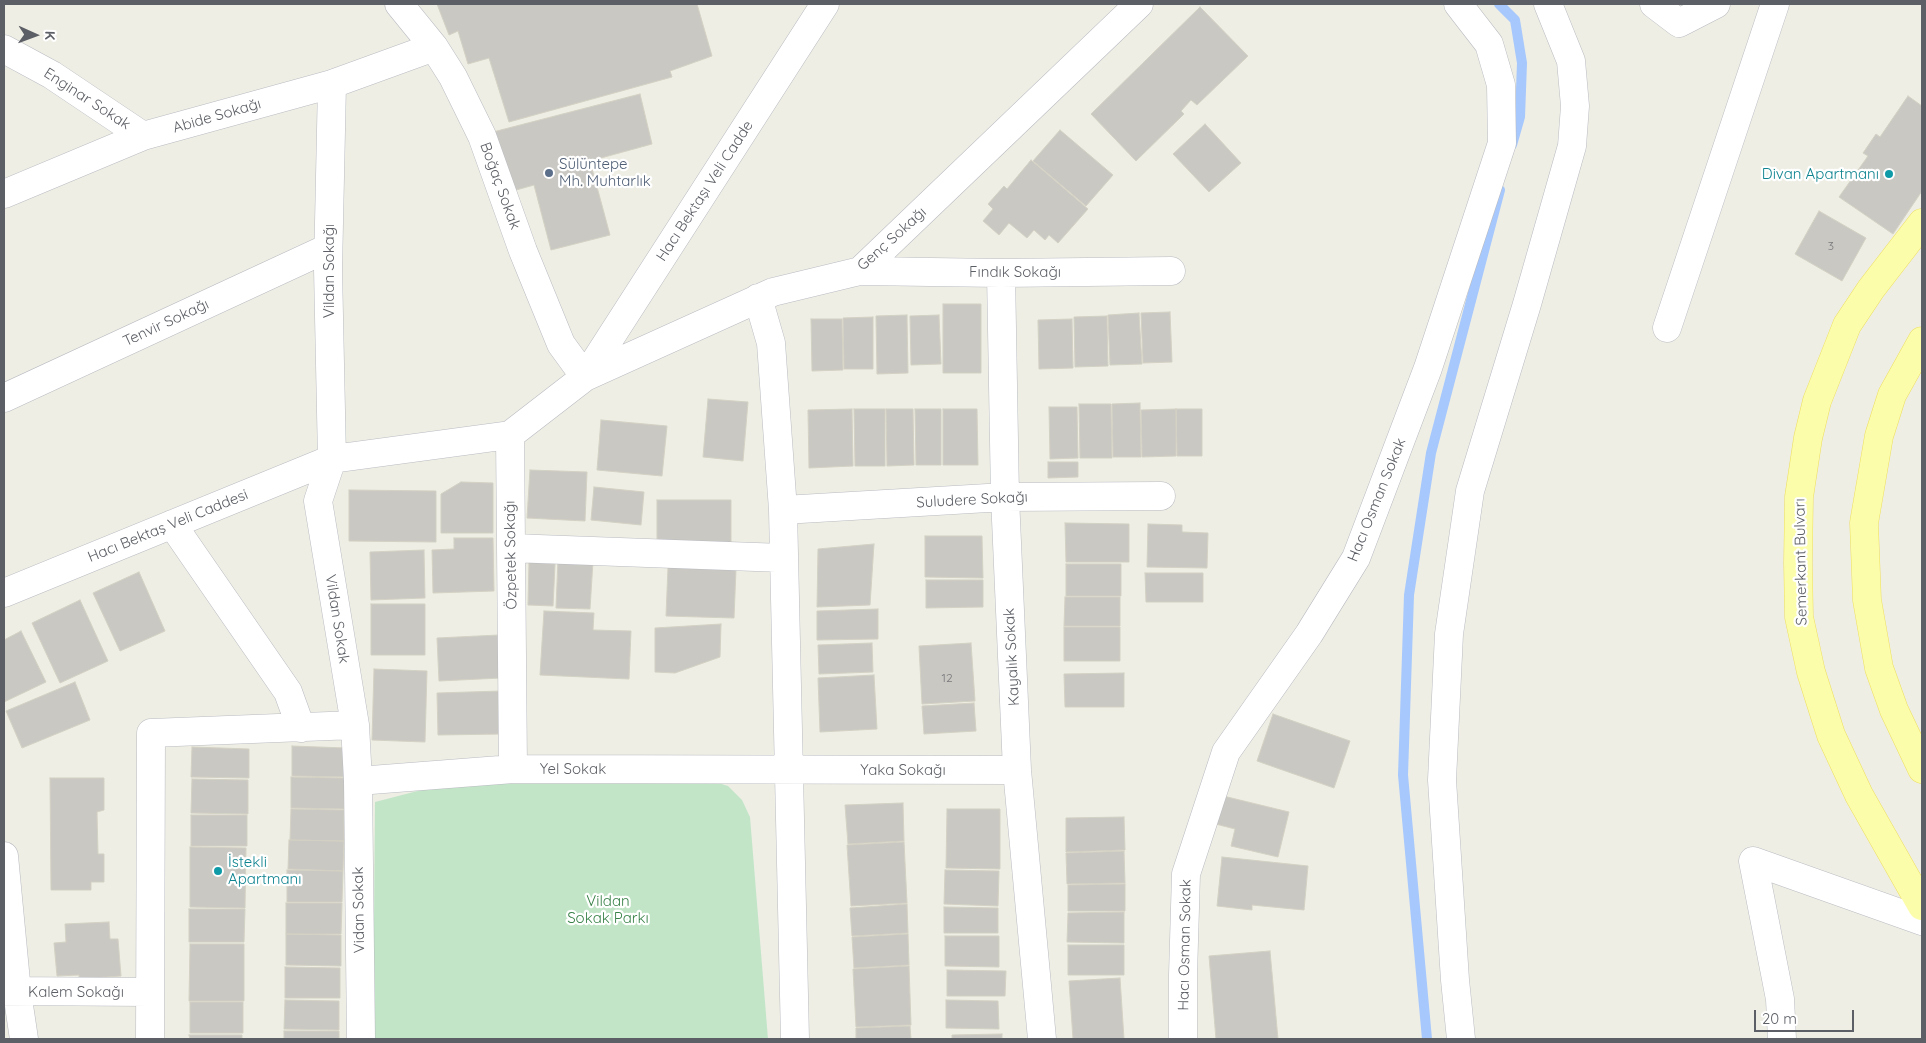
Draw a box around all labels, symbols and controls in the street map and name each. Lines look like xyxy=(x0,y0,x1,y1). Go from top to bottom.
north arrow xyxy=(10,10,60,60)
text: K xyxy=(41,31,59,40)
street label: Enginar Sokak xyxy=(40,64,134,134)
street label: Abide Sokağı xyxy=(171,95,263,137)
street label: Hacı Bektaşı Veli Cadde xyxy=(653,117,757,265)
street label: Boğaç Sokak xyxy=(476,140,524,232)
place label: Sülüntepe Mh. Muhtarlık xyxy=(559,155,651,190)
place label: Divan Apartmanı xyxy=(1762,165,1879,183)
marker: Sülüntepe Mh. Muhtarlık xyxy=(543,167,555,179)
marker: Divan Apartmanı xyxy=(1883,168,1895,180)
street label: Genç Sokağı xyxy=(854,203,930,275)
street label: Vildan Sokağı xyxy=(320,224,338,318)
house number: 3 xyxy=(1828,239,1834,253)
street label: Fındık Sokağı xyxy=(969,263,1061,281)
street label: Tenvir Sokağı xyxy=(120,295,212,351)
street label: Hacı Osman Sokak xyxy=(1344,436,1410,564)
street label: Hacı Bektaş Veli Caddesi xyxy=(85,486,251,566)
street label: Suludere Sokağı xyxy=(916,488,1028,512)
street label: Semerkant Bulvarı xyxy=(1791,498,1811,626)
street label: Özpetek Sokağı xyxy=(501,500,521,610)
street label: Vildan Sokak xyxy=(321,573,353,665)
street label: Kayalık Sokak xyxy=(1000,608,1024,706)
house number: 12 xyxy=(941,671,953,685)
street label: Yel Sokak xyxy=(540,760,606,778)
street label: Yaka Sokağı xyxy=(860,761,946,779)
place label: İstekli Apartmanı xyxy=(228,853,301,888)
marker: İstekli Apartmanı xyxy=(212,865,224,877)
street label: Vidan Sokak xyxy=(349,866,369,954)
street label: Hacı Osman Sokak xyxy=(1175,879,1195,1011)
park label: Vildan Sokak Parkı xyxy=(567,892,649,927)
street label: Kalem Sokağı xyxy=(28,983,124,1001)
scale bar xyxy=(1756,1000,1856,1032)
text: 20 m xyxy=(1762,1009,1797,1028)

